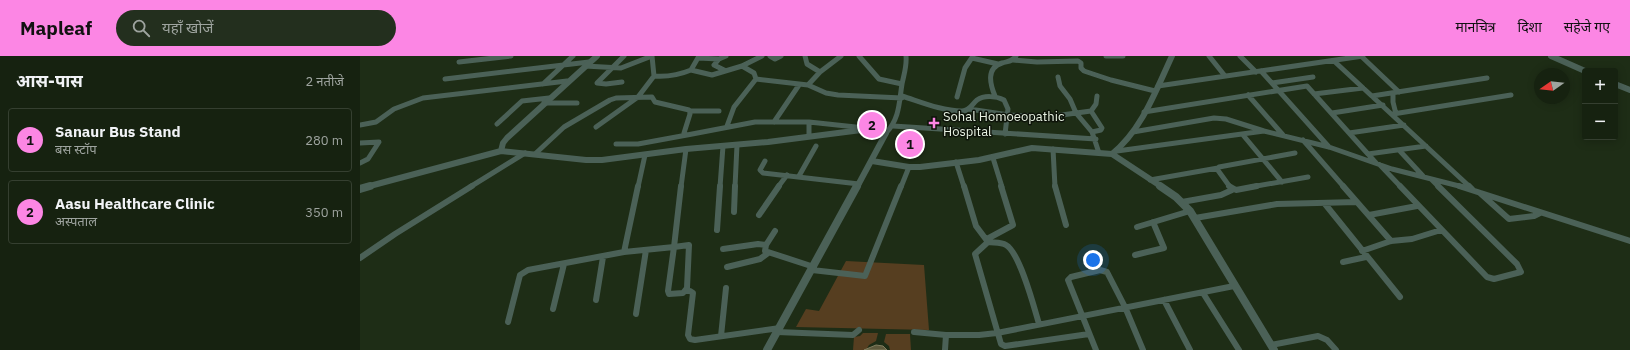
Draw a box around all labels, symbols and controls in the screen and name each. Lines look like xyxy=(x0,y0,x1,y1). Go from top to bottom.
search box xyxy=(116,10,396,46)
text: Mapleaf xyxy=(20,16,92,40)
icon: search xyxy=(130,17,152,39)
text: यहाँ खोजें xyxy=(162,18,213,37)
text: मानचित्र xyxy=(1456,18,1496,36)
text: दिशा xyxy=(1518,18,1542,36)
text: सहेजे गए xyxy=(1564,18,1610,36)
north arrow xyxy=(1534,68,1570,104)
map controls xyxy=(1582,68,1618,140)
button: + xyxy=(1582,68,1618,104)
text: आस-पास xyxy=(16,70,83,92)
text: 2 नतीजे xyxy=(305,73,344,90)
button: − xyxy=(1582,104,1618,140)
place label: Sohal Homoeopathic Hospital xyxy=(943,108,1065,140)
pin: 2 xyxy=(859,110,885,140)
marker: Sohal Homoeopathic Hospital xyxy=(928,117,940,129)
text: Sanaur Bus Stand xyxy=(55,122,181,141)
pin: 1 xyxy=(897,129,923,159)
text: 1 xyxy=(26,132,34,149)
text: 280 m xyxy=(305,132,343,149)
text: बस स्टॉप xyxy=(55,141,97,158)
text: Aasu Healthcare Clinic xyxy=(55,194,215,213)
text: 2 xyxy=(26,204,34,221)
text: 350 m xyxy=(305,204,343,221)
text: अस्पताल xyxy=(55,213,97,230)
your location xyxy=(1083,250,1103,270)

